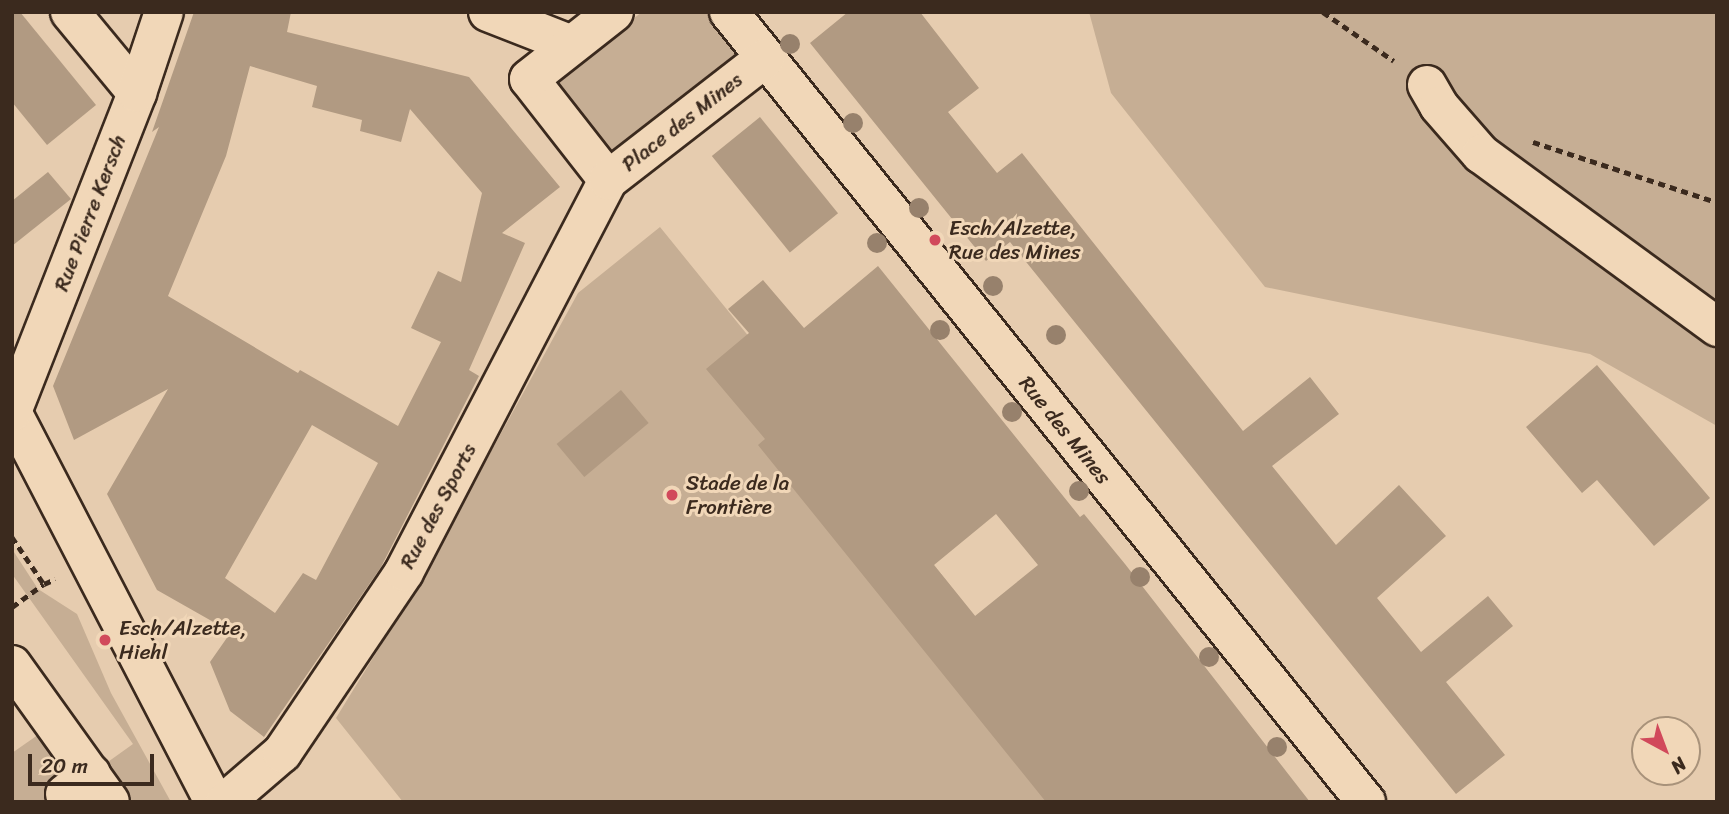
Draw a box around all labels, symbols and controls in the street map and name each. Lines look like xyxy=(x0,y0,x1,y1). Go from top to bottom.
street label: Place des Mines xyxy=(616,67,748,177)
street label: Rue Pierre Kersch xyxy=(49,131,131,295)
place label: Esch/Alzette, Rue des Mines xyxy=(949,215,1081,265)
marker: Esch/Alzette, Rue des Mines xyxy=(927,232,943,248)
street label: Rue des Mines xyxy=(1014,371,1116,489)
street label: Rue des Sports xyxy=(394,439,482,573)
place label: Stade de la Frontière xyxy=(686,470,790,520)
marker: Stade de la Frontière xyxy=(664,487,680,503)
place label: Esch/Alzette, Hiehl xyxy=(119,615,247,665)
marker: Esch/Alzette, Hiehl xyxy=(97,632,113,648)
north arrow xyxy=(1631,716,1701,786)
scale bar xyxy=(32,740,158,784)
text: 20 m xyxy=(41,747,88,785)
text: N xyxy=(1663,749,1695,782)

